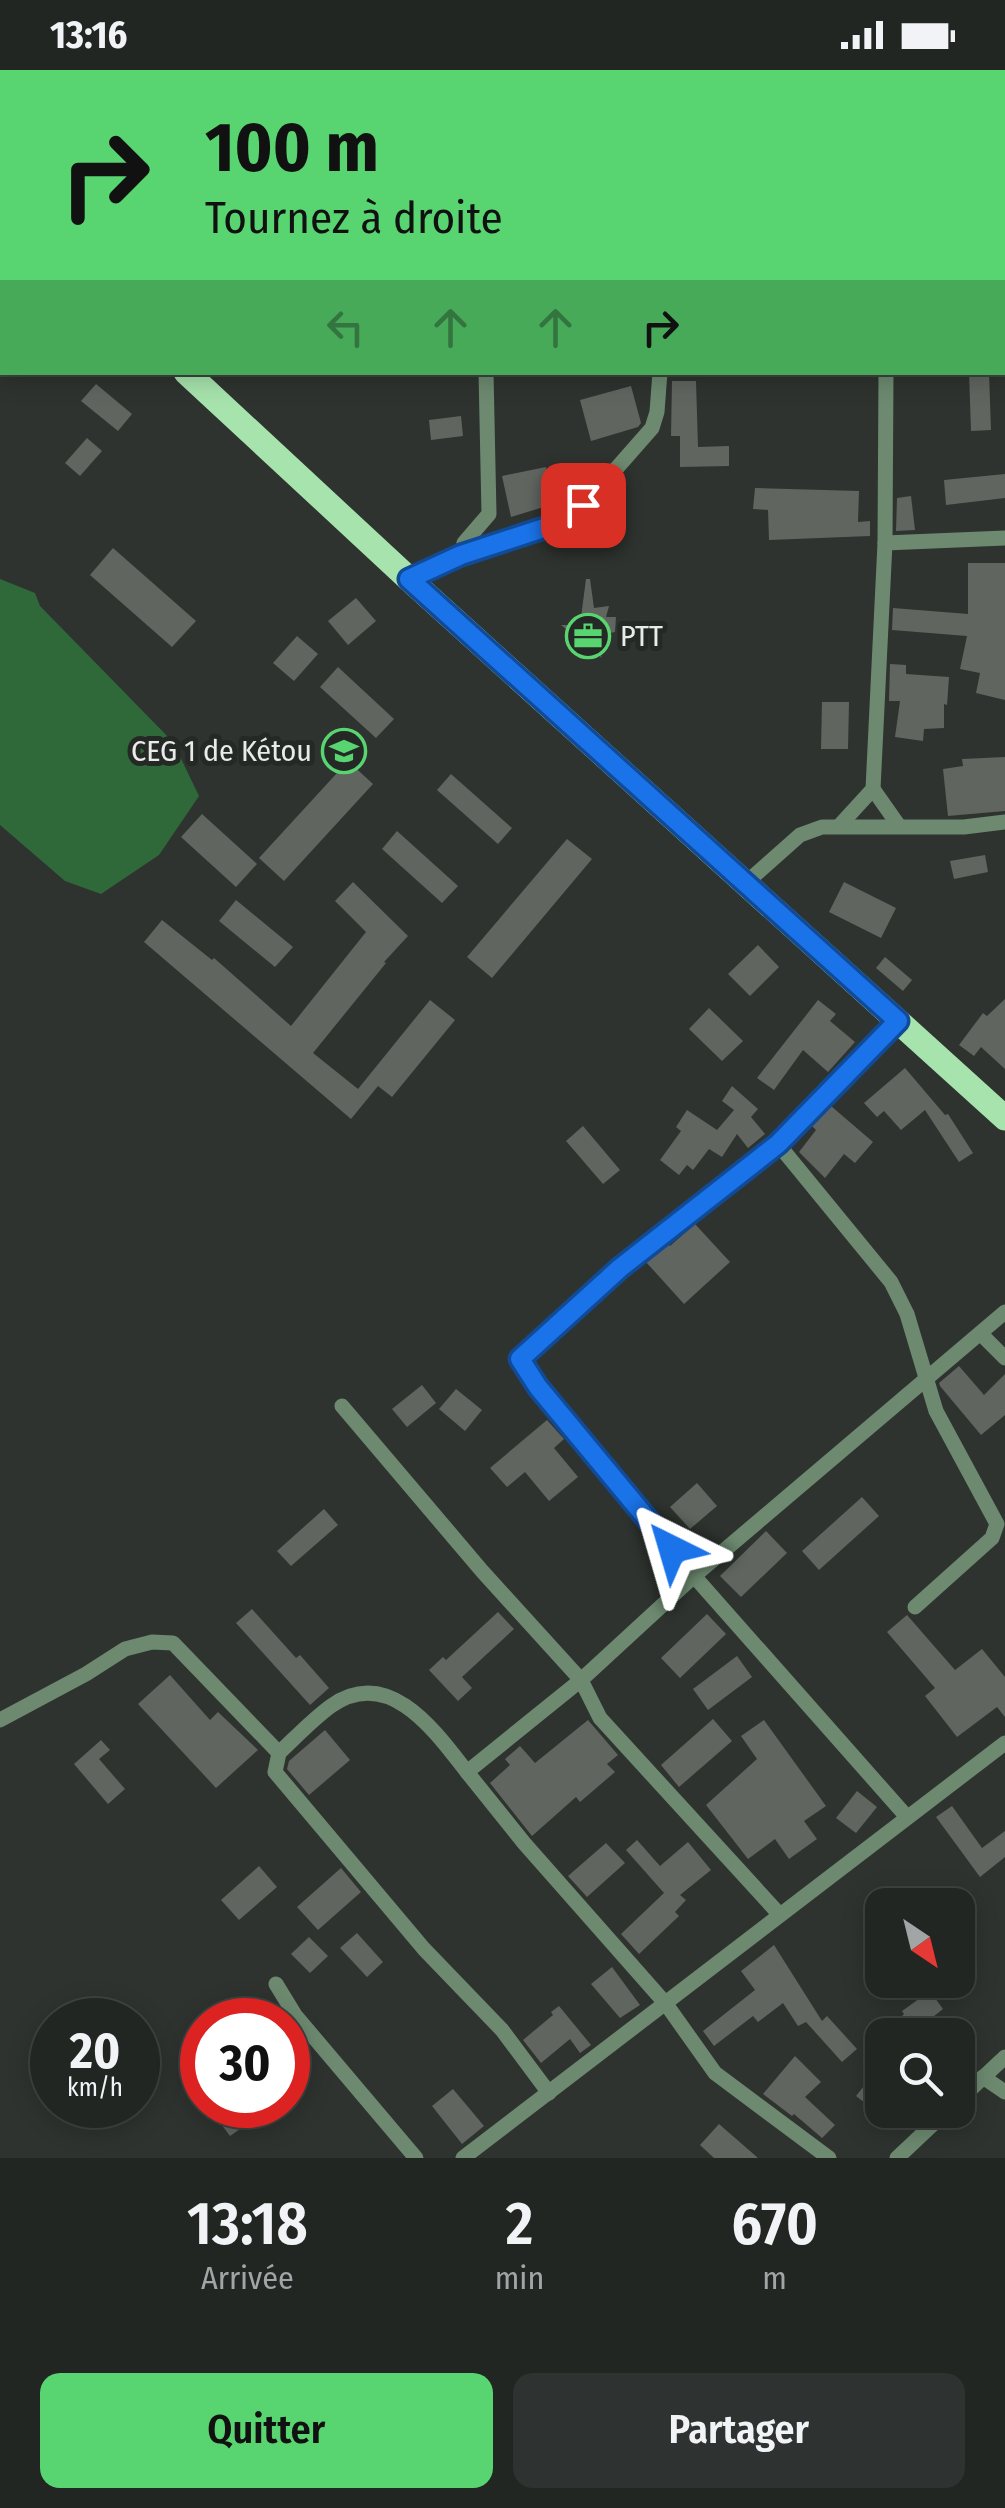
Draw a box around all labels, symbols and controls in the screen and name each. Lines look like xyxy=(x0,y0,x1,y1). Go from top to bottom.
text: 13:16 xyxy=(50,12,127,58)
text: 100 m xyxy=(205,106,379,190)
icon: right xyxy=(40,110,170,240)
text: Tournez à droite xyxy=(205,191,503,245)
icon: left xyxy=(318,300,373,355)
icon: ahead xyxy=(423,300,478,355)
icon: ahead xyxy=(528,300,583,355)
icon: right xyxy=(633,300,688,355)
pin xyxy=(541,463,626,548)
icon: arrive xyxy=(556,478,611,533)
office icon: PTT xyxy=(565,613,611,659)
place label: PTT xyxy=(620,618,663,654)
school or university icon: CEG 1 de Kétou xyxy=(321,728,367,774)
place label: CEG 1 de Kétou xyxy=(131,733,312,769)
position arrow xyxy=(620,1497,724,1601)
north arrow xyxy=(865,1888,975,1998)
map controls xyxy=(865,1888,975,2128)
speed limit sign: 30 xyxy=(180,1998,310,2128)
button: search xyxy=(865,2018,975,2128)
text: 20 xyxy=(70,2021,120,2081)
text: km/h xyxy=(67,2073,123,2103)
text: 13:18 xyxy=(187,2188,308,2260)
text: 2 xyxy=(506,2188,533,2260)
text: 670 xyxy=(731,2188,818,2260)
text: Arrivée xyxy=(201,2259,294,2297)
text: min xyxy=(495,2259,544,2297)
text: m xyxy=(762,2259,787,2297)
button: Quitter xyxy=(40,2373,493,2488)
button: Partager xyxy=(513,2373,965,2488)

